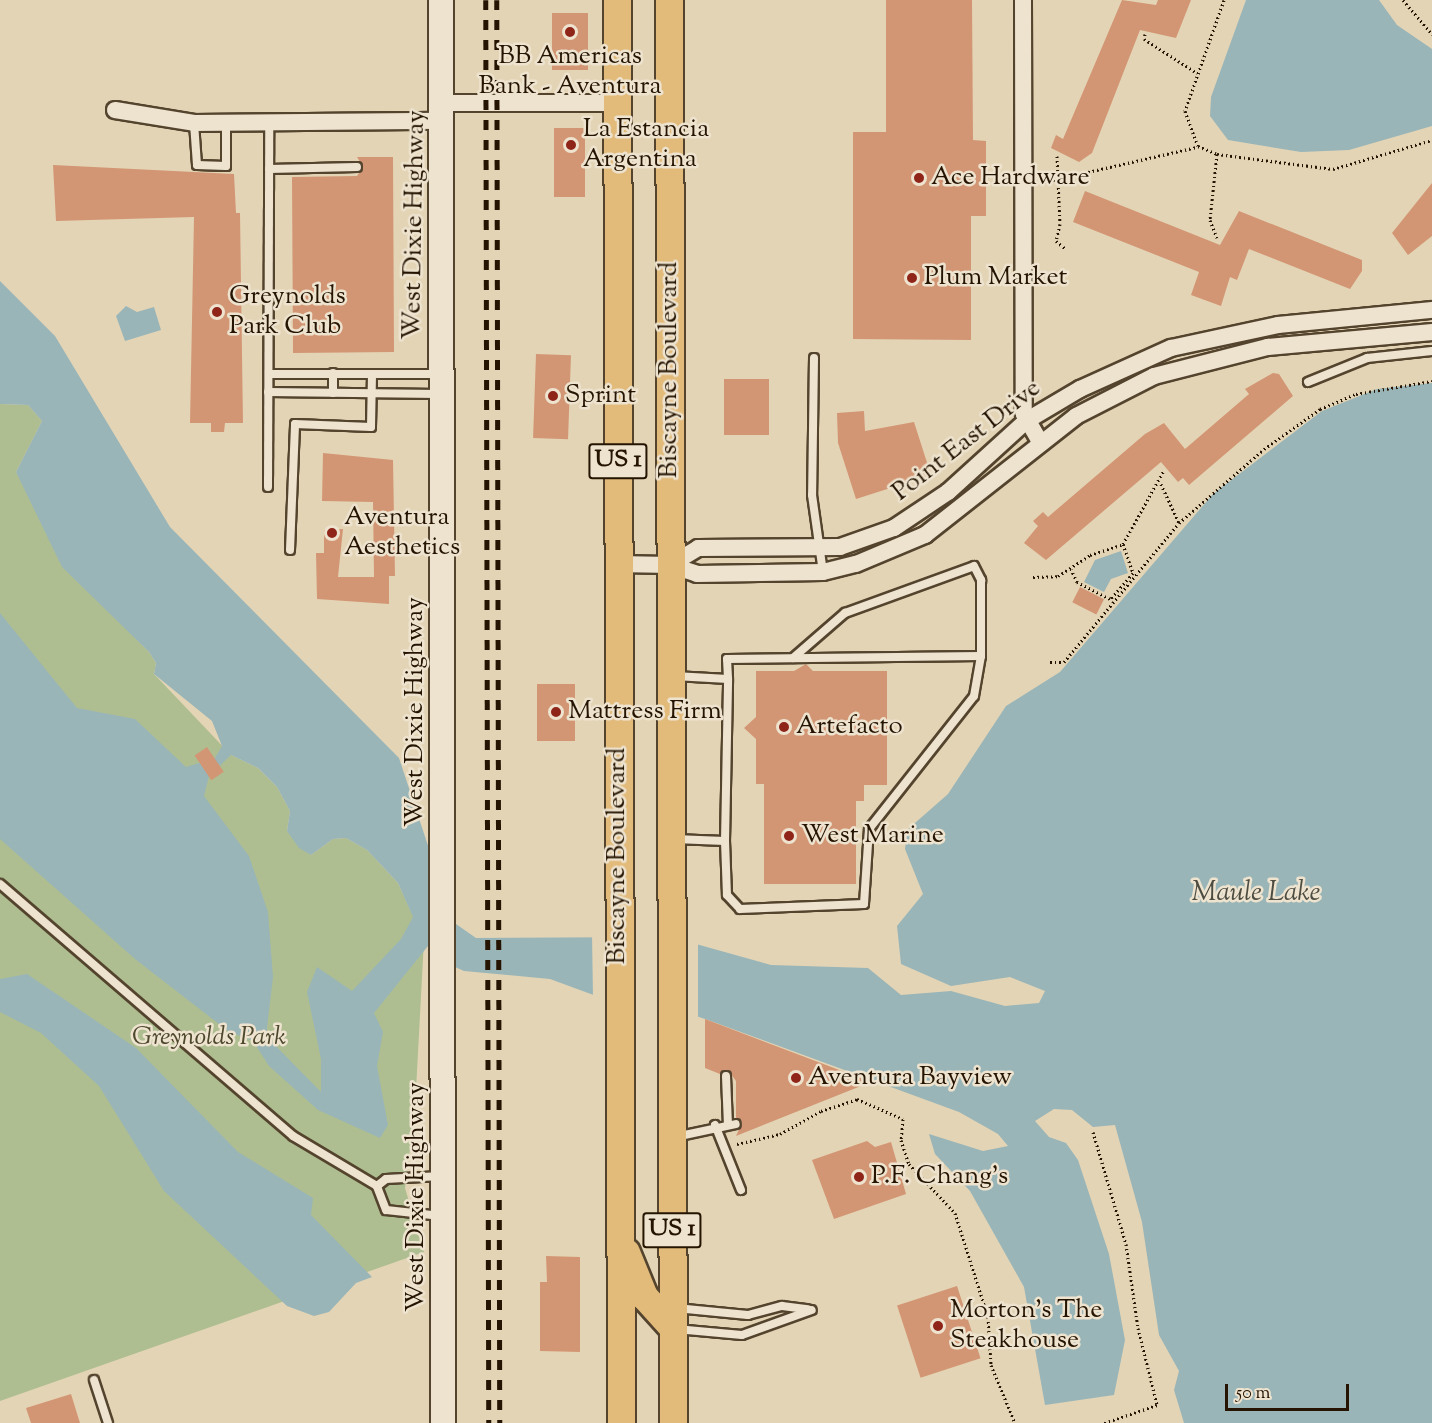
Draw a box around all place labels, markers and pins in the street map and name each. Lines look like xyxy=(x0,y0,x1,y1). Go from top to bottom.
marker: BB Americas Bank - Aventura xyxy=(563,25,577,39)
place label: BB Americas Bank - Aventura xyxy=(478,41,662,102)
place label: La Estancia Argentina xyxy=(583,114,709,176)
marker: La Estancia Argentina xyxy=(564,138,578,152)
place label: Ace Hardware xyxy=(931,162,1090,194)
marker: Ace Hardware xyxy=(912,171,926,185)
place label: Plum Market xyxy=(924,262,1067,294)
marker: Plum Market xyxy=(905,271,919,285)
place label: Greynolds Park Club xyxy=(229,281,346,342)
marker: Greynolds Park Club xyxy=(210,305,224,319)
place label: Sprint xyxy=(565,380,636,412)
marker: Sprint xyxy=(546,389,560,403)
place label: Aventura Aesthetics xyxy=(344,502,460,564)
marker: Aventura Aesthetics xyxy=(325,526,339,540)
place label: Mattress Firm xyxy=(568,696,722,728)
marker: Mattress Firm xyxy=(549,705,563,719)
place label: Artefacto xyxy=(796,711,903,743)
marker: Artefacto xyxy=(777,720,791,734)
place label: West Marine xyxy=(801,820,944,852)
marker: West Marine xyxy=(782,829,796,843)
place label: Aventura Bayview xyxy=(808,1062,1012,1094)
marker: Aventura Bayview xyxy=(789,1071,803,1085)
place label: P.F. Chang's xyxy=(871,1161,1008,1193)
marker: P.F. Chang's xyxy=(852,1170,866,1184)
place label: Morton's The Steakhouse xyxy=(950,1295,1102,1356)
marker: Morton's The Steakhouse xyxy=(931,1319,945,1333)

